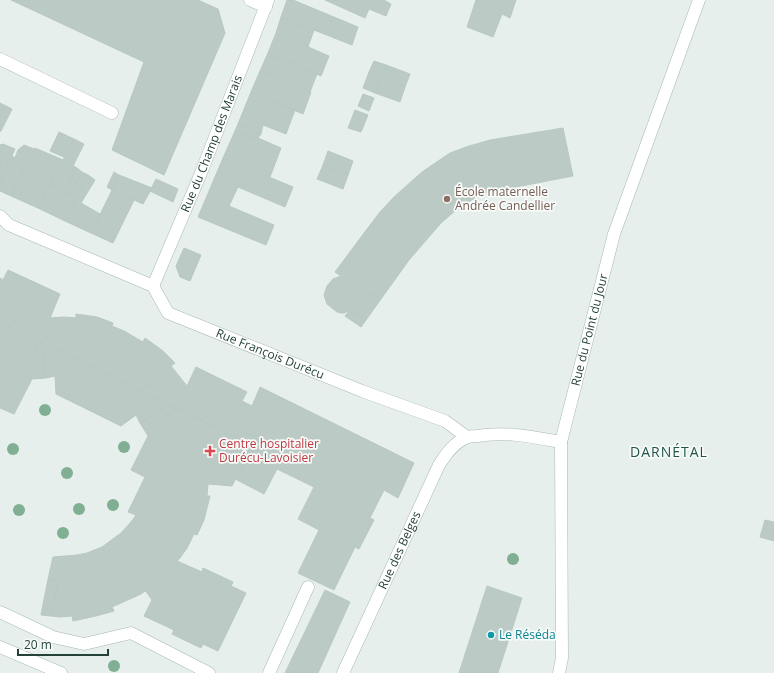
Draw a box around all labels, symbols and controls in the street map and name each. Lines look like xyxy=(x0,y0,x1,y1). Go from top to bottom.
street label: Rue du Champ des Marais xyxy=(176,72,246,215)
place label: École maternelle Andrée Candellier xyxy=(455,183,555,214)
marker: École maternelle Andrée Candellier xyxy=(442,194,452,204)
street label: Rue du Point du Jour xyxy=(567,272,612,388)
street label: Rue François Durécu xyxy=(214,324,327,383)
place label: Centre hospitalier Durécu-Lavoisier xyxy=(219,435,319,466)
district label: DARNÉTAL xyxy=(630,442,708,461)
marker: Centre hospitalier Durécu-Lavoisier xyxy=(204,445,216,457)
street label: Rue des Belges xyxy=(374,508,425,592)
place label: Le Réséda xyxy=(499,626,556,643)
marker: Le Réséda xyxy=(486,630,496,640)
scale bar xyxy=(18,631,108,657)
text: 20 m xyxy=(24,636,52,653)

